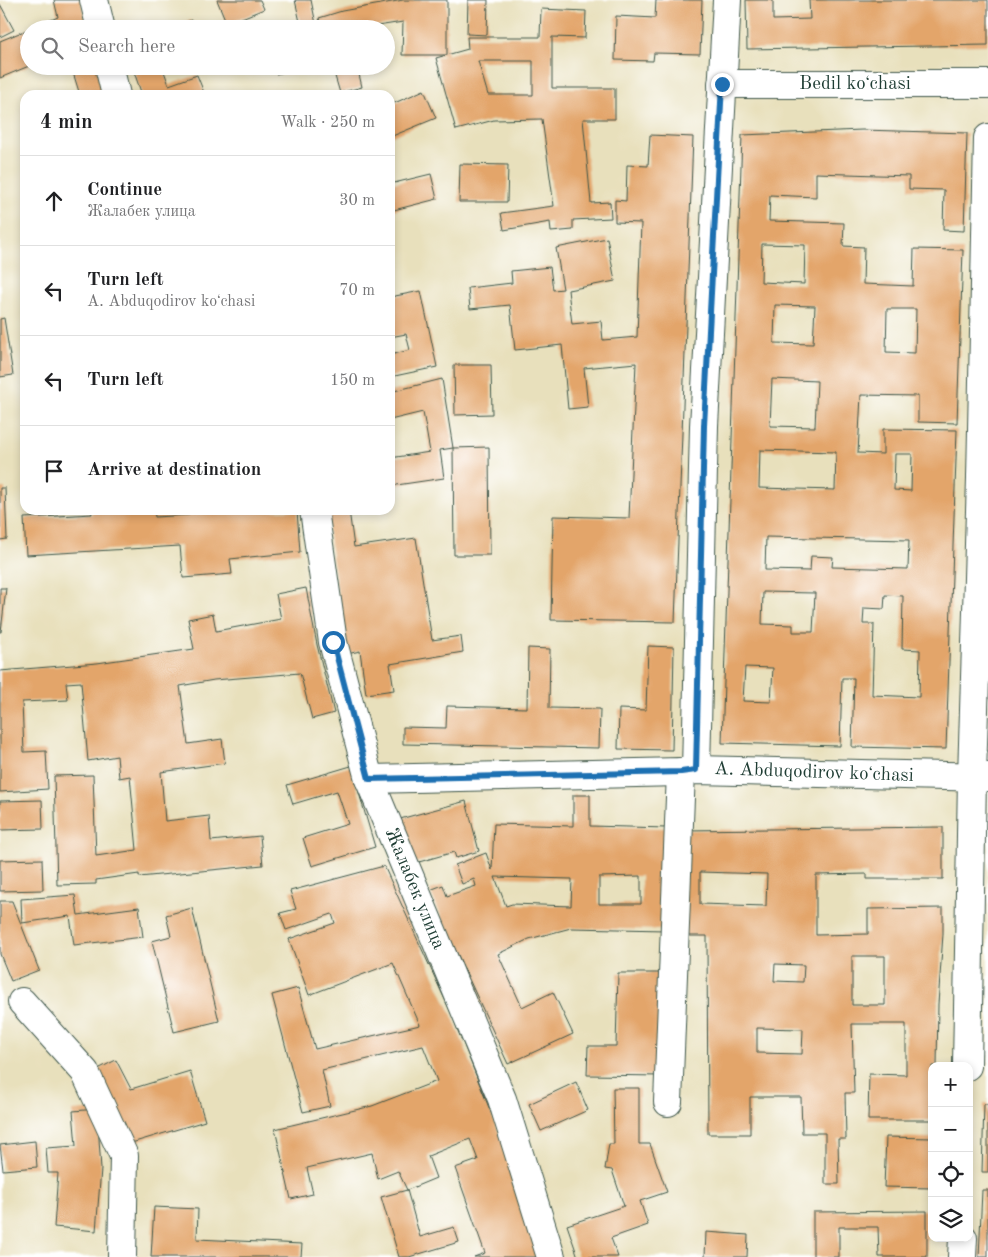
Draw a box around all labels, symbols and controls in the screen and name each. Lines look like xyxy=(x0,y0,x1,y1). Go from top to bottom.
search box xyxy=(20,20,395,75)
icon: search xyxy=(38,34,66,62)
text: Search here xyxy=(78,38,175,57)
route end xyxy=(711,73,734,96)
street label: Bedil koʻchasi xyxy=(799,75,911,94)
text: 4 min xyxy=(40,112,93,133)
text: Walk · 250 m xyxy=(280,115,375,131)
text: Continue xyxy=(87,181,162,200)
icon: ahead xyxy=(40,187,68,215)
text: 30 m xyxy=(339,193,375,209)
text: Жалабек улица xyxy=(87,204,196,220)
text: Turn left xyxy=(87,271,164,290)
icon: left xyxy=(40,277,68,305)
text: 70 m xyxy=(339,283,375,299)
text: A. Abduqodirov koʻchasi xyxy=(87,294,255,310)
icon: left xyxy=(40,367,68,395)
text: Turn left xyxy=(87,371,164,390)
text: 150 m xyxy=(330,373,375,389)
icon: arrive xyxy=(40,457,68,485)
text: Arrive at destination xyxy=(87,461,261,480)
route start xyxy=(322,631,345,654)
street label: A. Abduqodirov koʻchasi xyxy=(714,760,914,786)
street label: Жалабек улица xyxy=(381,826,448,953)
map controls xyxy=(928,1062,973,1242)
button: + xyxy=(928,1062,973,1107)
button: − xyxy=(928,1107,973,1152)
button: locate xyxy=(928,1152,973,1197)
button: layers xyxy=(928,1197,973,1242)

